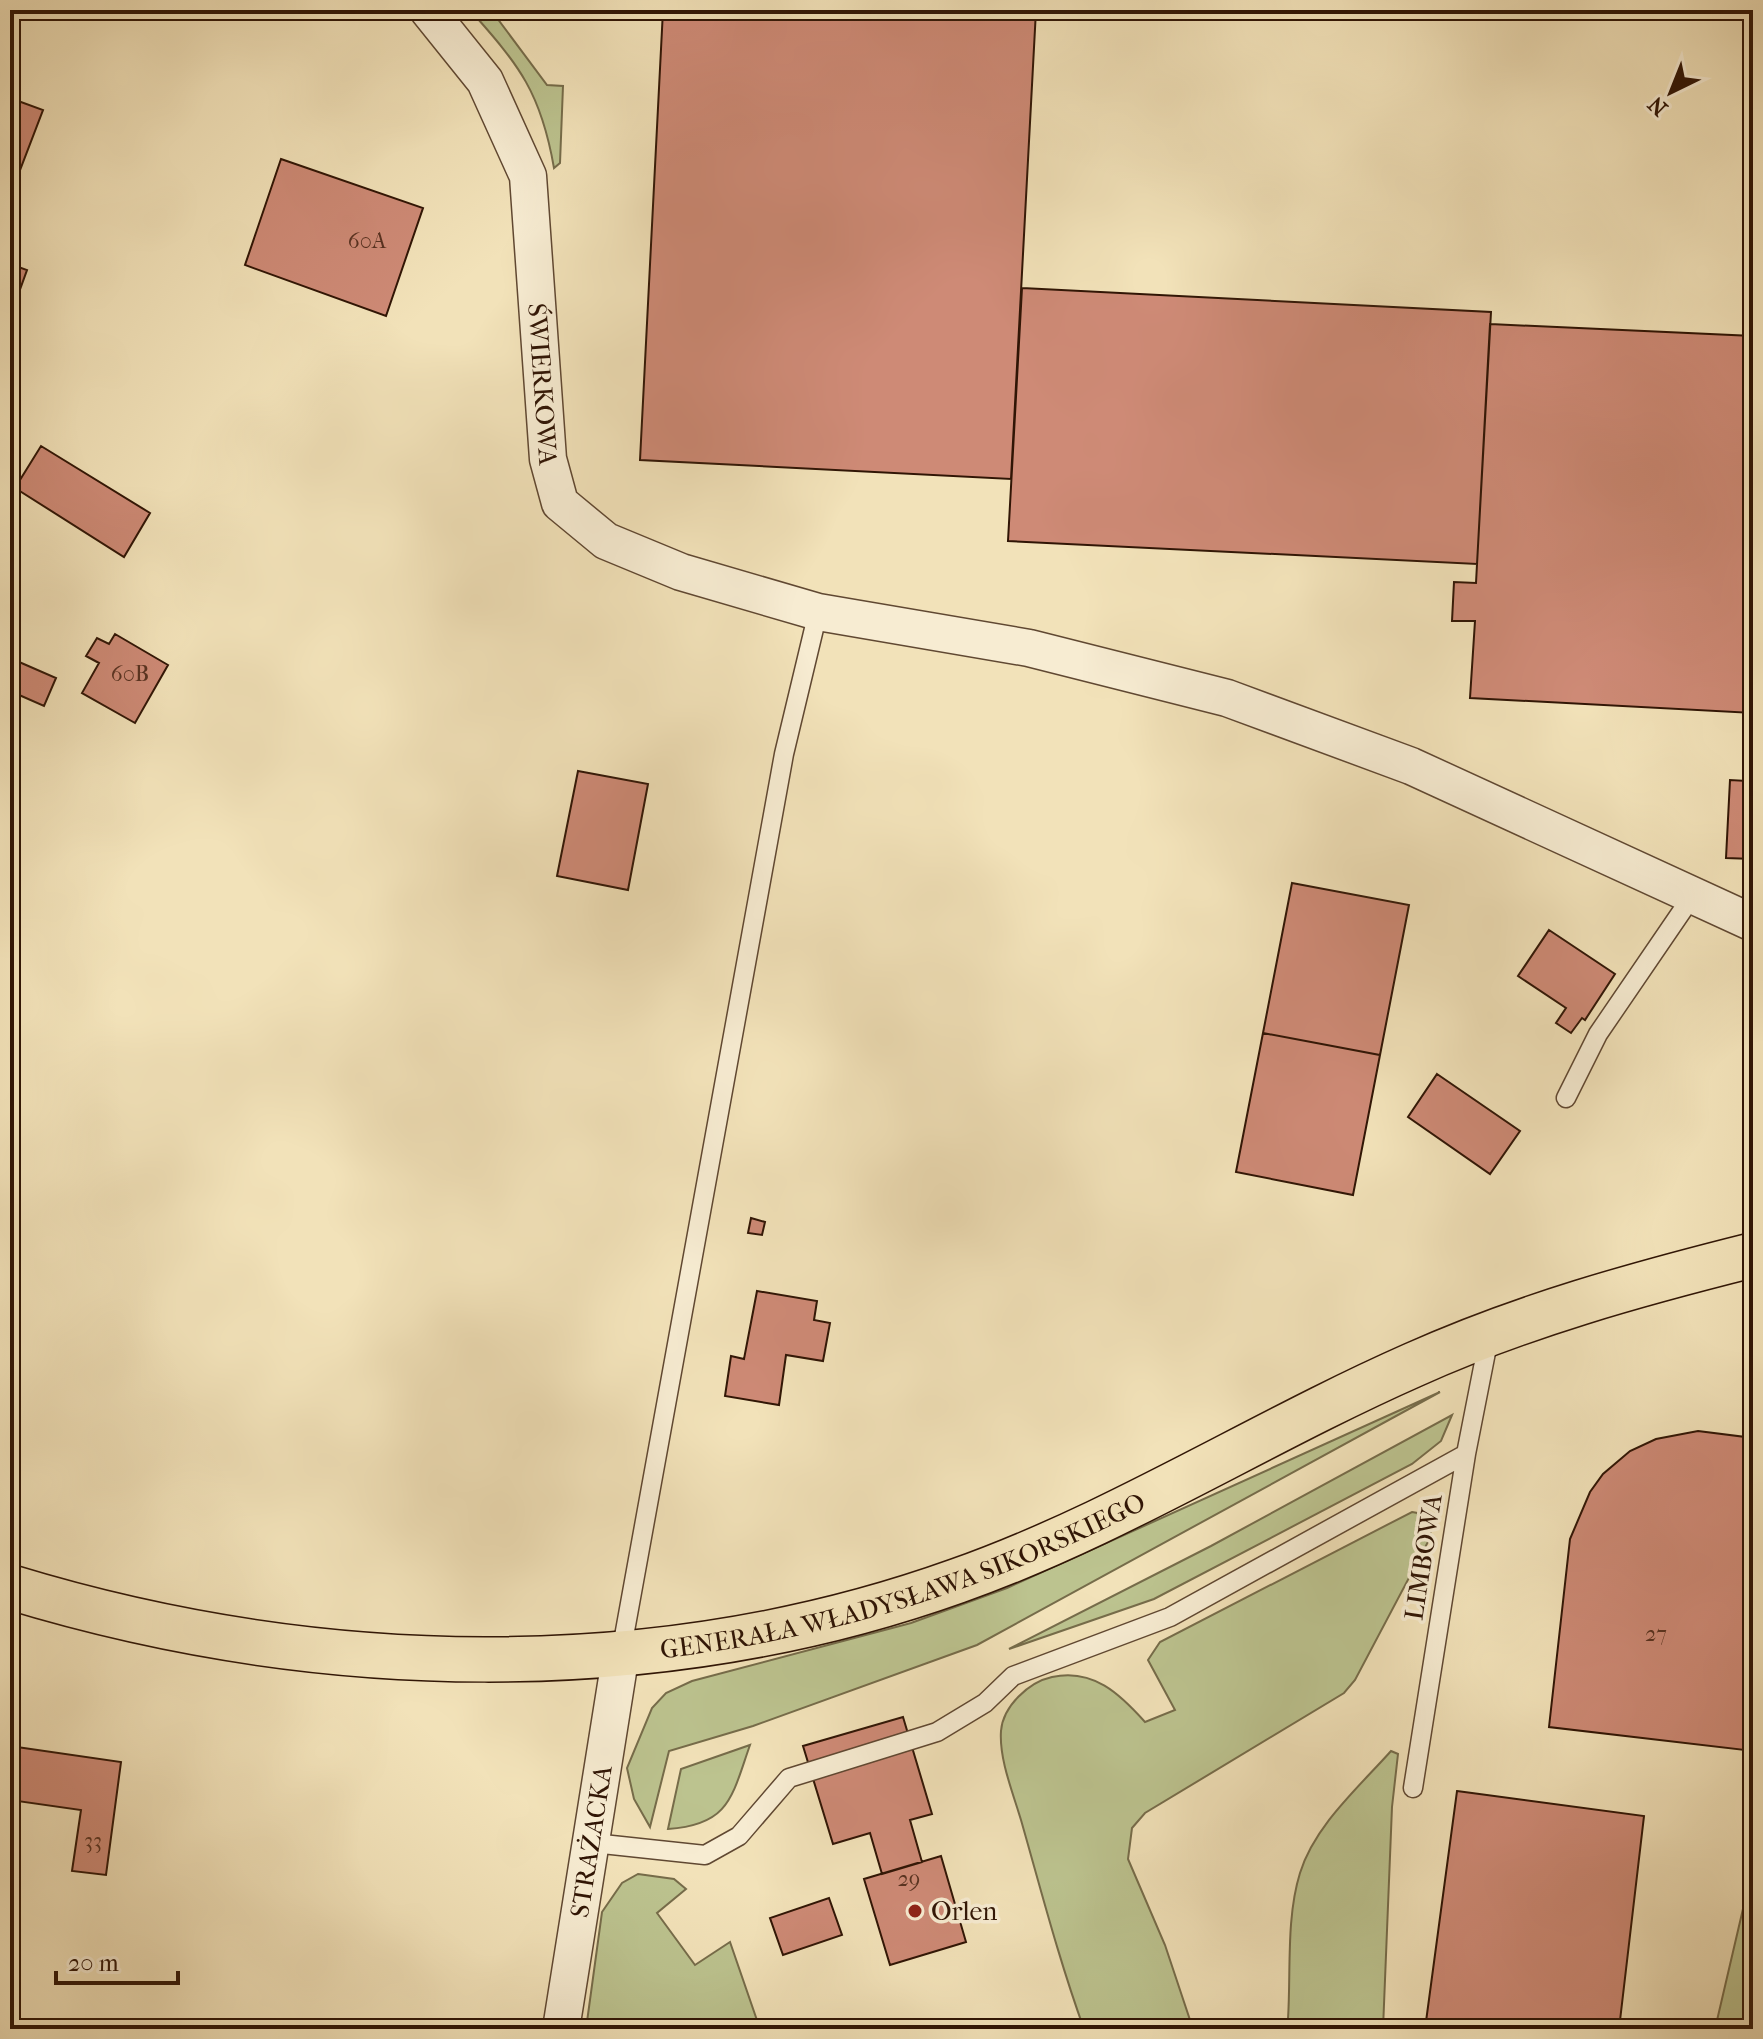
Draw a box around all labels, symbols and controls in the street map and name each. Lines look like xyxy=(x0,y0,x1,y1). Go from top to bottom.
north arrow xyxy=(1631,52,1711,132)
text: N xyxy=(1643,90,1673,121)
house number: 60A xyxy=(348,228,387,254)
street label: ŚWIERKOWA xyxy=(521,302,563,467)
house number: 60B xyxy=(111,661,149,687)
street label: GENERAŁA WŁADYSŁAWA SIKORSKIEGO xyxy=(658,1486,1150,1665)
street label: LIMBOWA xyxy=(1398,1491,1449,1622)
house number: 27 xyxy=(1645,1621,1667,1647)
street label: STRAŻACKA xyxy=(564,1762,619,1920)
house number: 33 xyxy=(84,1828,102,1854)
house number: 29 xyxy=(898,1866,920,1892)
place label: Orlen xyxy=(931,1896,997,1927)
marker: Orlen xyxy=(906,1902,924,1920)
scale bar xyxy=(56,1935,178,1985)
text: 20 m xyxy=(68,1949,119,1977)

